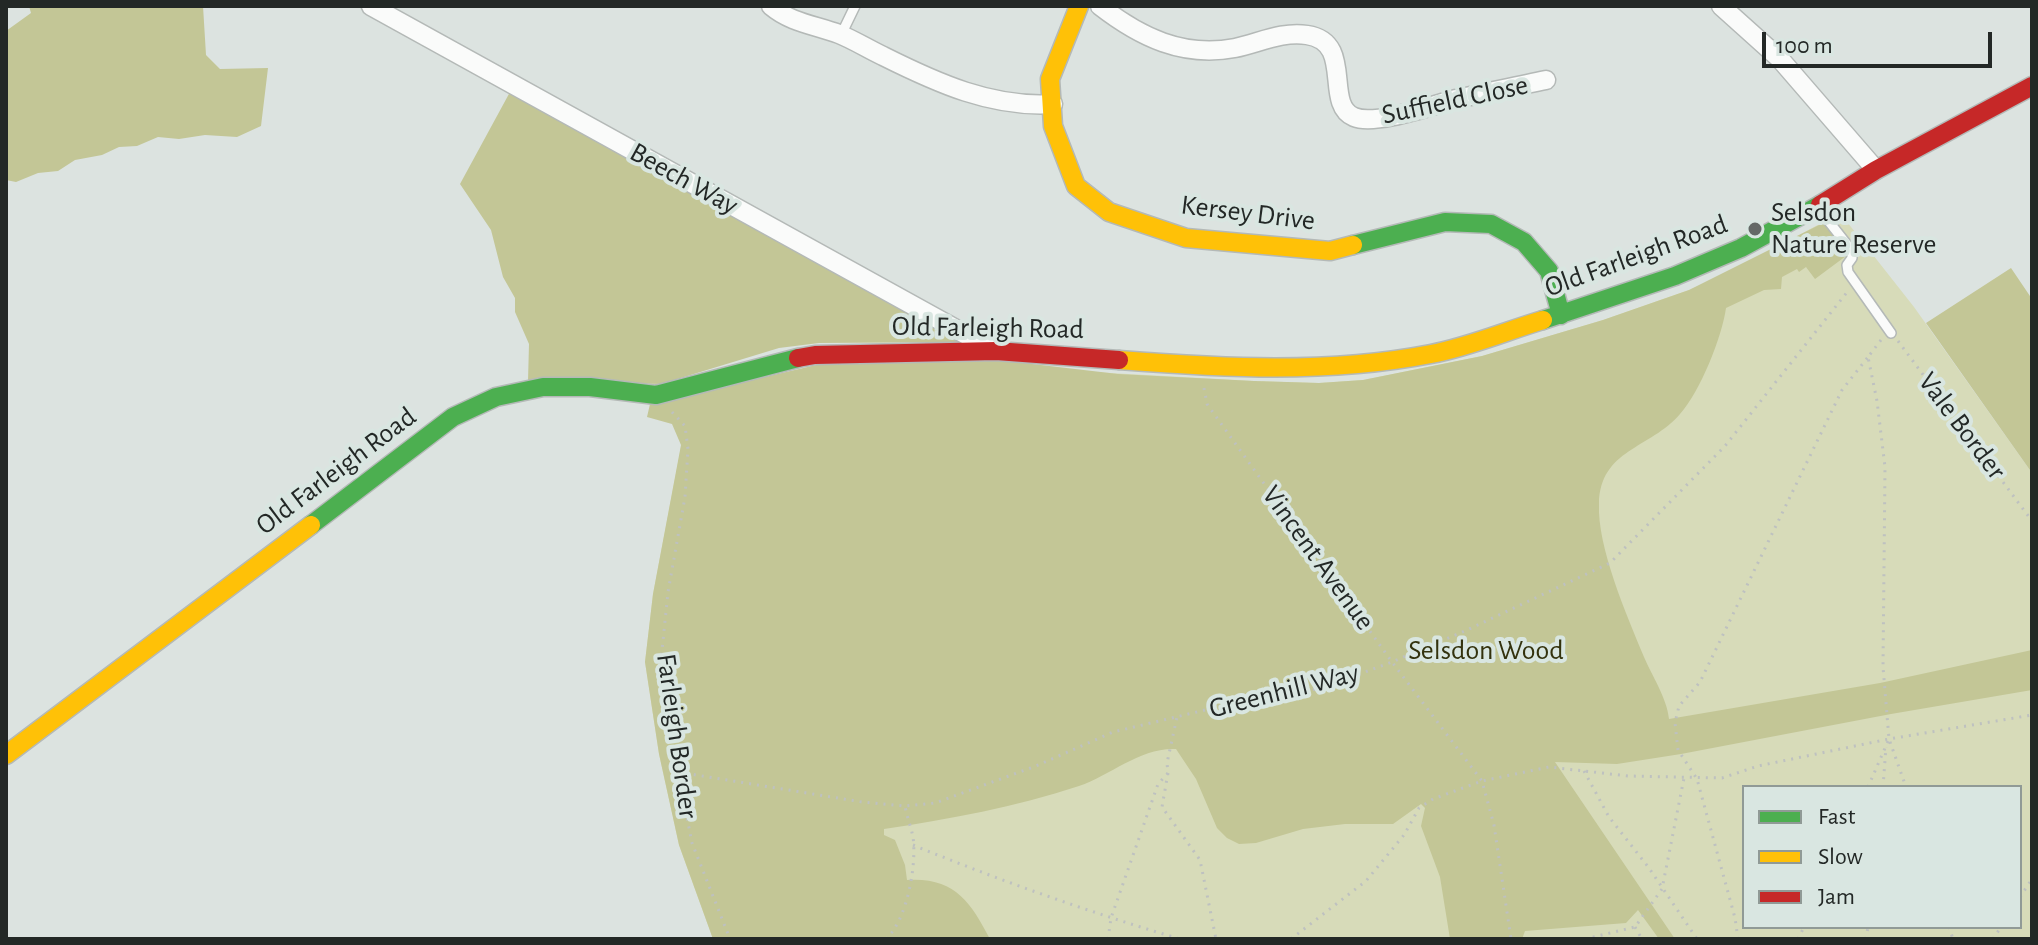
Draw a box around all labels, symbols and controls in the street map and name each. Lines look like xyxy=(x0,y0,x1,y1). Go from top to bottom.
scale bar xyxy=(1766,16,1996,66)
text: 100 m xyxy=(1776,34,1833,58)
street label: Suffield Close xyxy=(1379,68,1531,132)
street label: Beech Way xyxy=(624,136,744,222)
street label: Kersey Drive xyxy=(1179,188,1317,238)
place label: Selsdon Nature Reserve xyxy=(1771,196,1936,262)
street label: Old Farleigh Road xyxy=(1540,207,1732,305)
marker: Selsdon Nature Reserve xyxy=(1746,220,1764,238)
street label: Old Farleigh Road xyxy=(892,310,1084,346)
street label: Vale Border xyxy=(1911,366,2013,486)
street label: Old Farleigh Road xyxy=(249,400,423,542)
street label: Vincent Avenue xyxy=(1254,479,1382,637)
park label: Selsdon Wood xyxy=(1408,634,1564,668)
street label: Farleigh Border xyxy=(649,651,705,821)
street label: Greenhill Way xyxy=(1206,656,1362,726)
legend xyxy=(1742,785,2022,929)
text: Fast xyxy=(1818,805,1855,829)
text: Slow xyxy=(1818,845,1863,869)
text: Jam xyxy=(1818,885,1855,909)

